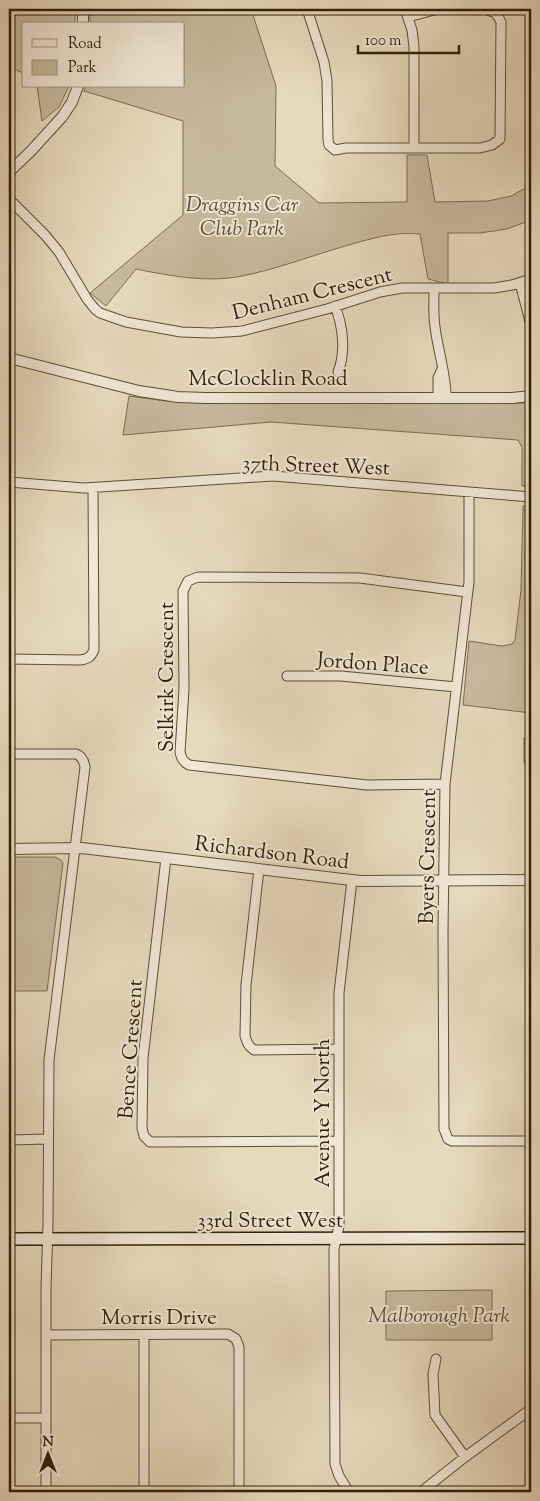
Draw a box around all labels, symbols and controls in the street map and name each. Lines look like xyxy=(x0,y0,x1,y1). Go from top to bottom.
legend xyxy=(22,22,185,88)
scale bar xyxy=(358,22,459,54)
text: 100 m xyxy=(365,31,402,52)
text: Road xyxy=(68,34,102,55)
text: Park xyxy=(68,58,97,79)
park label: Draggins Car Club Park xyxy=(186,191,299,245)
street label: Denham Crescent xyxy=(229,261,396,329)
street label: McClocklin Road xyxy=(188,365,348,395)
street label: 37th Street West xyxy=(241,449,391,485)
street label: Selkirk Crescent xyxy=(153,602,183,752)
street label: Jordon Place xyxy=(315,646,430,684)
street label: Byers Crescent xyxy=(413,789,445,925)
street label: Richardson Road xyxy=(193,830,351,878)
street label: Bence Crescent xyxy=(112,978,152,1120)
street label: Avenue Y North xyxy=(309,1038,339,1188)
street label: 33rd Street West xyxy=(197,1207,343,1237)
park label: Malborough Park xyxy=(368,1302,511,1332)
street label: Morris Drive xyxy=(101,1304,217,1334)
north arrow xyxy=(22,1428,72,1478)
text: N xyxy=(42,1433,54,1453)

